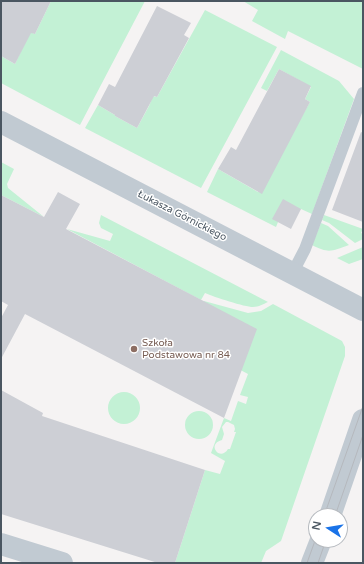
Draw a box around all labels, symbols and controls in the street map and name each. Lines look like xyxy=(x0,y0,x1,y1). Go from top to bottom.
street label: Łukasza Górnickiego xyxy=(136,188,228,244)
place label: Szkoła Podstawowa nr 84 xyxy=(142,337,230,360)
marker: Szkoła Podstawowa nr 84 xyxy=(129,344,139,354)
north arrow xyxy=(308,508,348,548)
text: N xyxy=(309,520,324,531)

